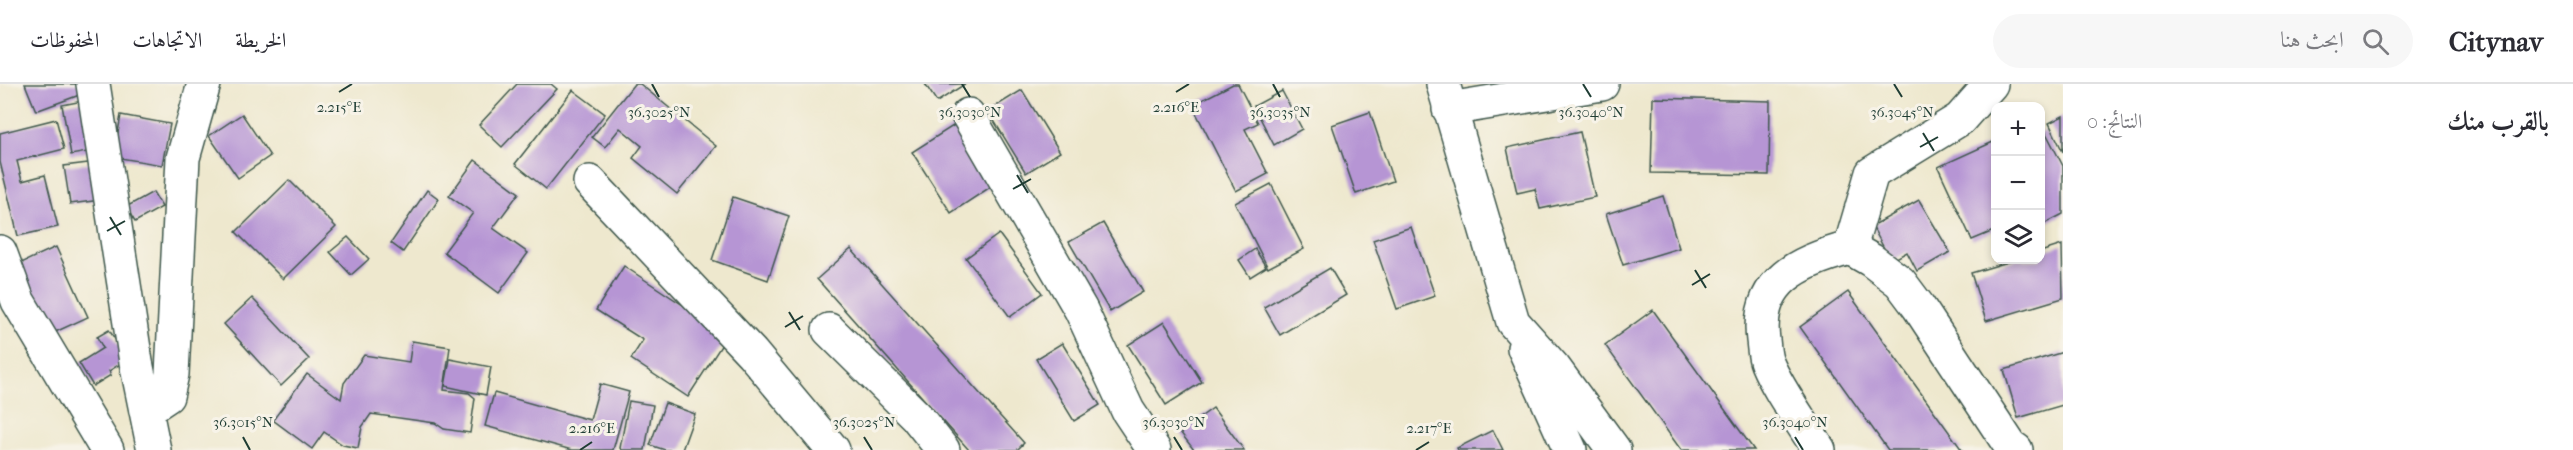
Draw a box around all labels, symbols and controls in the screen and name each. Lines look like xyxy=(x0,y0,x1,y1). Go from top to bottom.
search box xyxy=(1993,14,2413,68)
icon: search xyxy=(2359,25,2392,58)
text: Citynav xyxy=(2449,25,2543,58)
text: ابحث هنا xyxy=(2280,27,2344,53)
text: المحفوظات xyxy=(30,28,99,52)
text: الاتجاهات xyxy=(132,28,202,52)
text: الخريطة xyxy=(235,28,286,52)
text: 2.215°E xyxy=(317,98,361,116)
text: 2.216°E xyxy=(1153,98,1199,116)
map controls xyxy=(1991,102,2045,264)
button: + xyxy=(1991,102,2045,156)
text: 36.3025°N xyxy=(628,103,691,121)
text: 36.3030°N xyxy=(939,103,1002,121)
text: 36.3035°N xyxy=(1249,103,1311,121)
text: 36.3040°N xyxy=(1558,103,1624,121)
text: 36.3045°N xyxy=(1870,103,1934,121)
text: بالقرب منك xyxy=(2447,106,2549,137)
text: النتائج: 0 xyxy=(2087,110,2142,133)
button: − xyxy=(1991,156,2045,210)
button: layers xyxy=(1991,210,2045,264)
text: 36.3015°N xyxy=(213,413,274,431)
text: 36.3025°N xyxy=(833,413,896,431)
text: 36.3030°N xyxy=(1143,413,1206,431)
text: 36.3040°N xyxy=(1762,413,1828,431)
text: 2.216°E xyxy=(569,419,615,437)
text: 2.217°E xyxy=(1406,419,1452,437)

